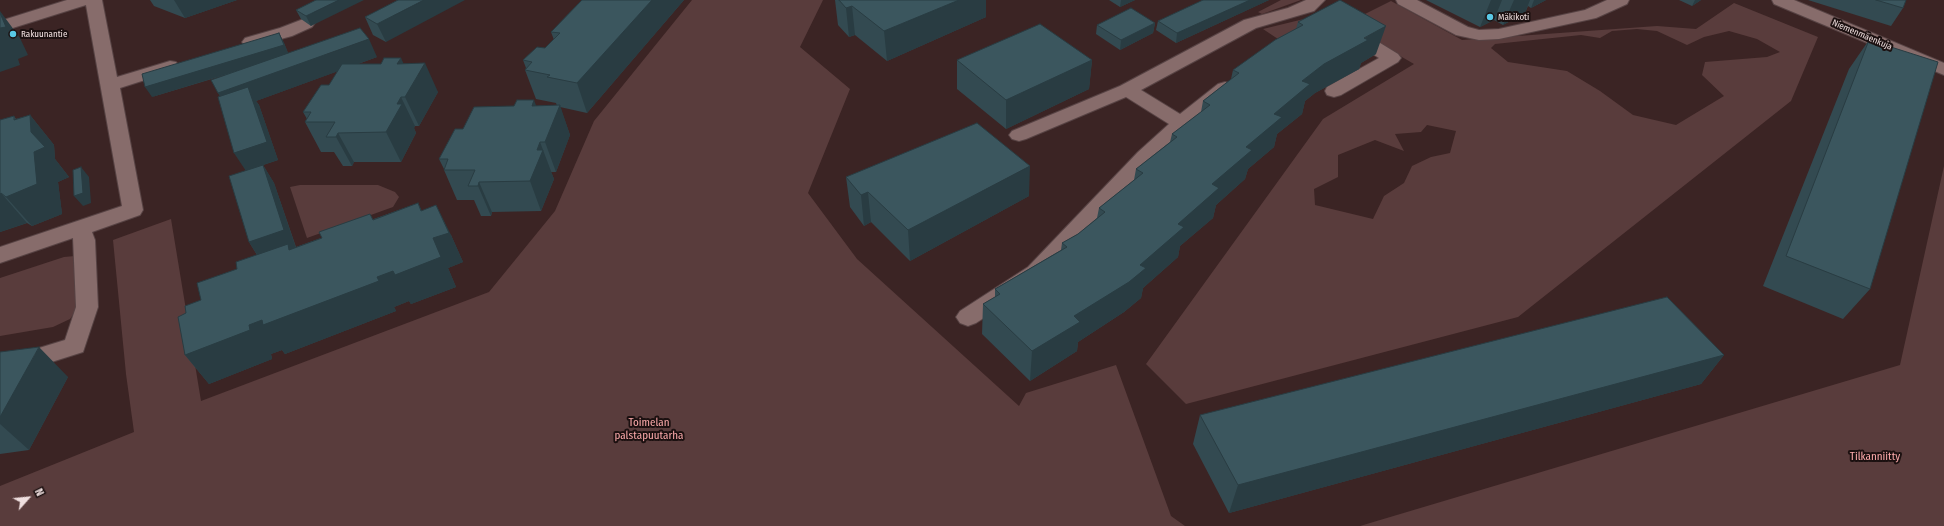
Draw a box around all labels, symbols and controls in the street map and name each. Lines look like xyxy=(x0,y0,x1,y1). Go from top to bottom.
marker: Mäkikoti xyxy=(1485,12,1495,22)
place label: Mäkikoti xyxy=(1498,12,1529,22)
street label: Niemenmäenkuja xyxy=(1830,17,1894,53)
marker: Rakuunantie xyxy=(8,29,18,39)
place label: Rakuunantie xyxy=(21,29,67,39)
park label: Toimelan palstapuutarha xyxy=(615,416,683,442)
park label: Tilkanniitty xyxy=(1850,450,1900,464)
north arrow xyxy=(8,478,48,518)
text: N xyxy=(32,486,46,498)

